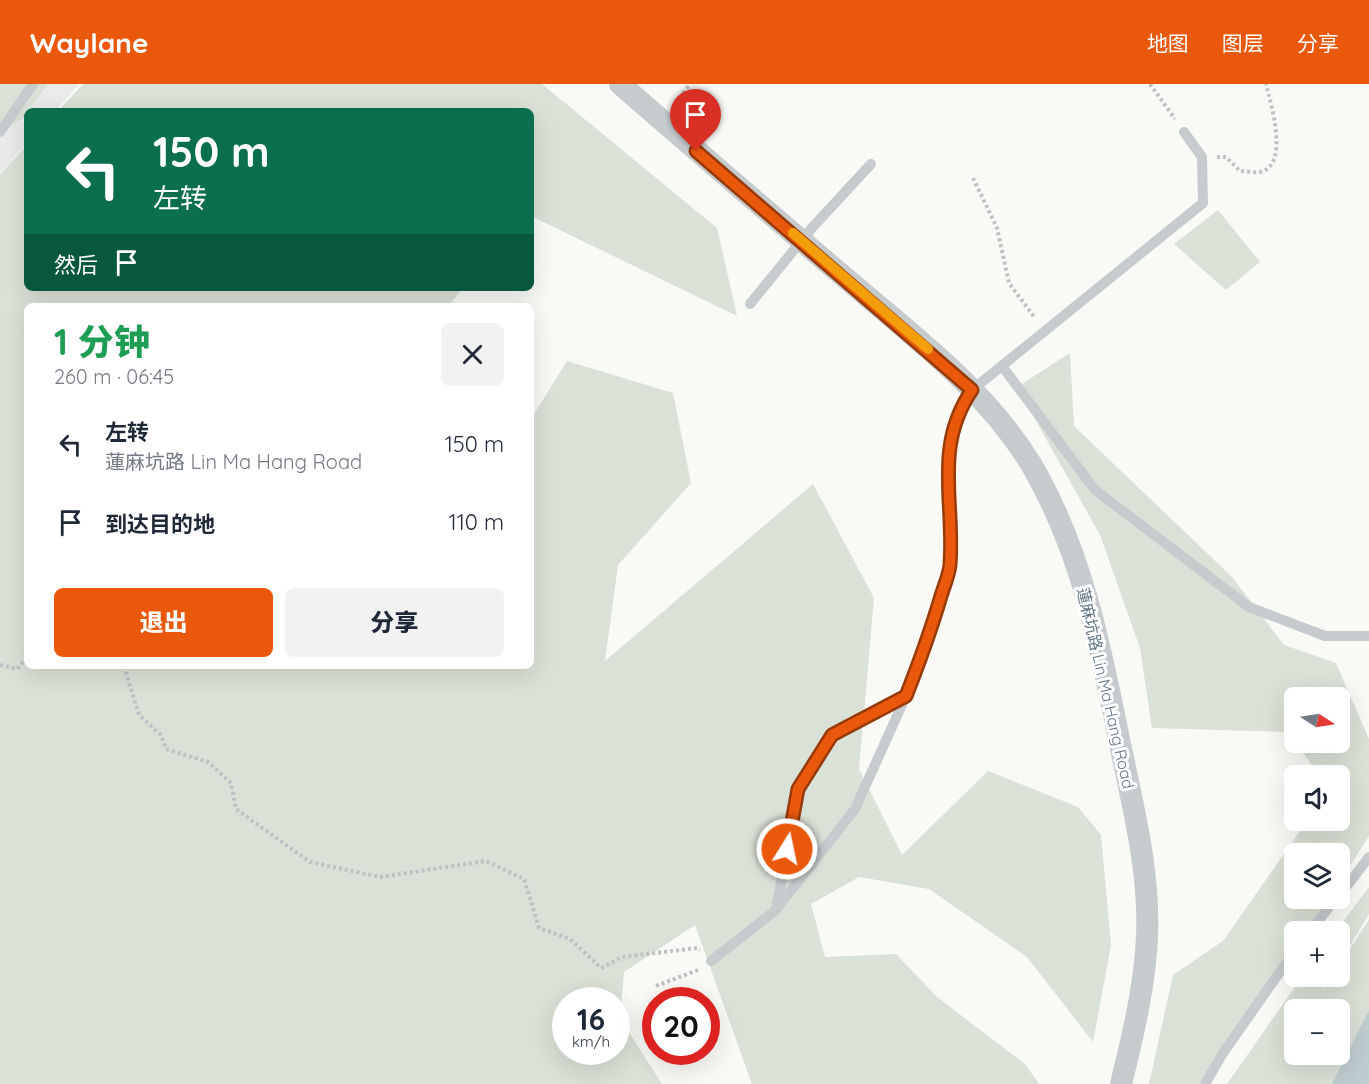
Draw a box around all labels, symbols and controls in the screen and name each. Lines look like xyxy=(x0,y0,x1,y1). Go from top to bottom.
text: Waylane xyxy=(30,25,149,60)
text: 地图 xyxy=(1147,30,1189,56)
text: 图层 xyxy=(1222,30,1264,56)
text: 分享 xyxy=(1297,30,1339,56)
pin xyxy=(670,89,721,151)
icon: arrive xyxy=(679,98,712,131)
text: 150 m xyxy=(153,125,270,178)
icon: left xyxy=(54,132,132,210)
text: 左转 xyxy=(153,181,207,215)
icon: arrive xyxy=(110,246,143,279)
text: 然后 xyxy=(54,251,98,279)
text: 1 分钟 xyxy=(54,319,150,364)
button: close xyxy=(441,323,504,386)
text: 260 m · 06:45 xyxy=(54,364,174,389)
text: 左转 xyxy=(105,418,149,446)
icon: left xyxy=(54,428,87,461)
text: 150 m xyxy=(445,430,504,458)
text: 蓮麻坑路 Lin Ma Hang Road xyxy=(105,449,362,474)
icon: arrive xyxy=(54,506,87,539)
text: 110 m xyxy=(449,508,504,536)
text: 到达目的地 xyxy=(105,510,215,538)
street label: 蓮麻坑路 Lin Ma Hang Road xyxy=(1073,586,1139,790)
button: 退出 xyxy=(54,588,273,657)
button: 分享 xyxy=(285,588,504,657)
north arrow xyxy=(1284,687,1350,753)
map controls xyxy=(1284,687,1350,1065)
button: sound xyxy=(1284,765,1350,831)
position arrow xyxy=(755,817,819,881)
button: layers xyxy=(1284,843,1350,909)
button: + xyxy=(1284,921,1350,987)
speed limit sign: 20 xyxy=(642,987,720,1065)
button: − xyxy=(1284,999,1350,1065)
text: 16 xyxy=(577,1000,605,1038)
text: km/h xyxy=(572,1032,610,1051)

